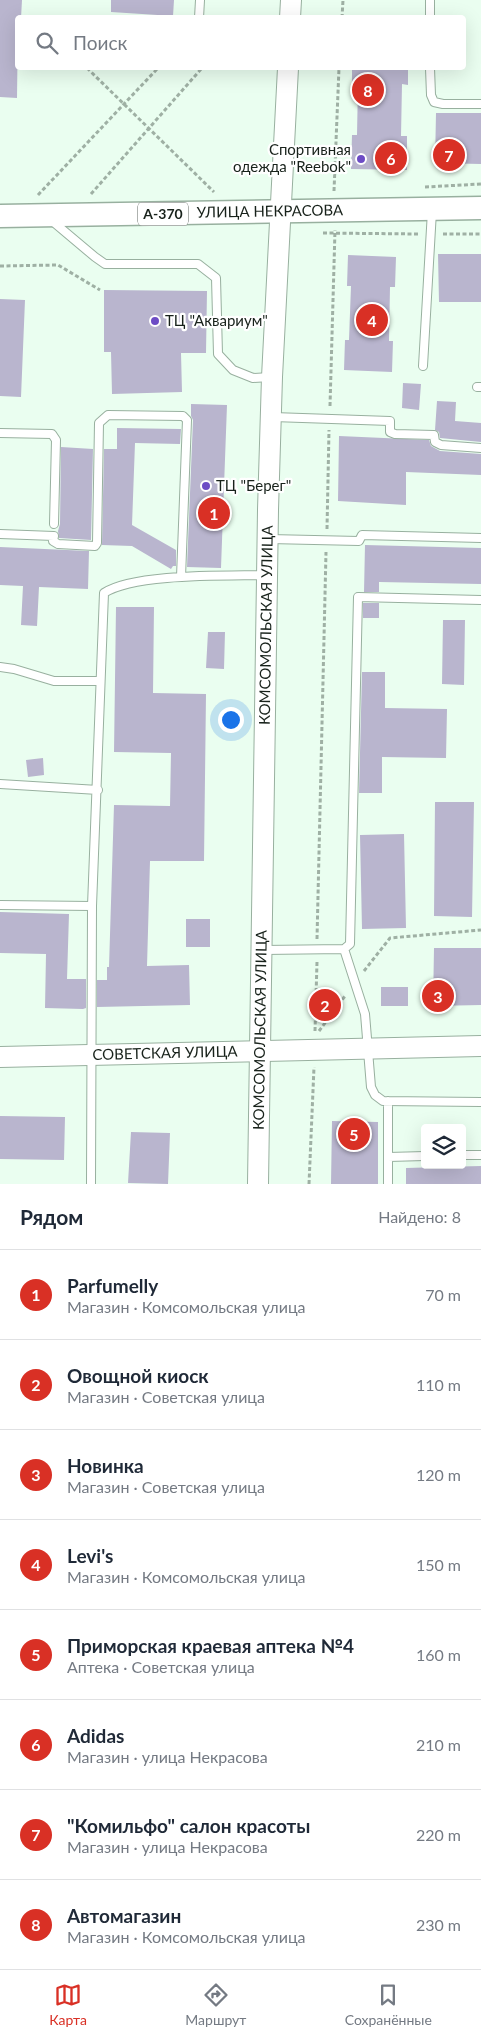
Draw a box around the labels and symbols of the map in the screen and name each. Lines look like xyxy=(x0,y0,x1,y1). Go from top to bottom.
pin: 8 xyxy=(352,71,384,109)
pin: 7 xyxy=(433,136,465,174)
pin: 6 xyxy=(375,139,407,177)
place label: Спортивная одежда "Reebok" xyxy=(233,140,351,175)
marker: Спортивная одежда "Reebok" xyxy=(355,153,367,165)
street label: УЛИЦА НЕКРАСОВА xyxy=(197,200,344,221)
road number: А-370 xyxy=(138,202,188,225)
pin: 4 xyxy=(356,301,388,339)
place label: ТЦ "Аквариум" xyxy=(165,311,268,329)
marker: ТЦ "Аквариум" xyxy=(149,315,161,327)
place label: ТЦ "Берег" xyxy=(216,476,291,494)
marker: ТЦ "Берег" xyxy=(200,480,212,492)
pin: 1 xyxy=(198,494,230,532)
street label: КОМСОМОЛЬСКАЯ УЛИЦА xyxy=(255,524,276,725)
your location xyxy=(218,707,244,733)
street label: КОМСОМОЛЬСКАЯ УЛИЦА xyxy=(249,929,270,1130)
pin: 3 xyxy=(422,977,454,1015)
pin: 2 xyxy=(309,986,341,1024)
street label: СОВЕТСКАЯ УЛИЦА xyxy=(92,1042,239,1063)
pin: 5 xyxy=(338,1115,370,1153)

